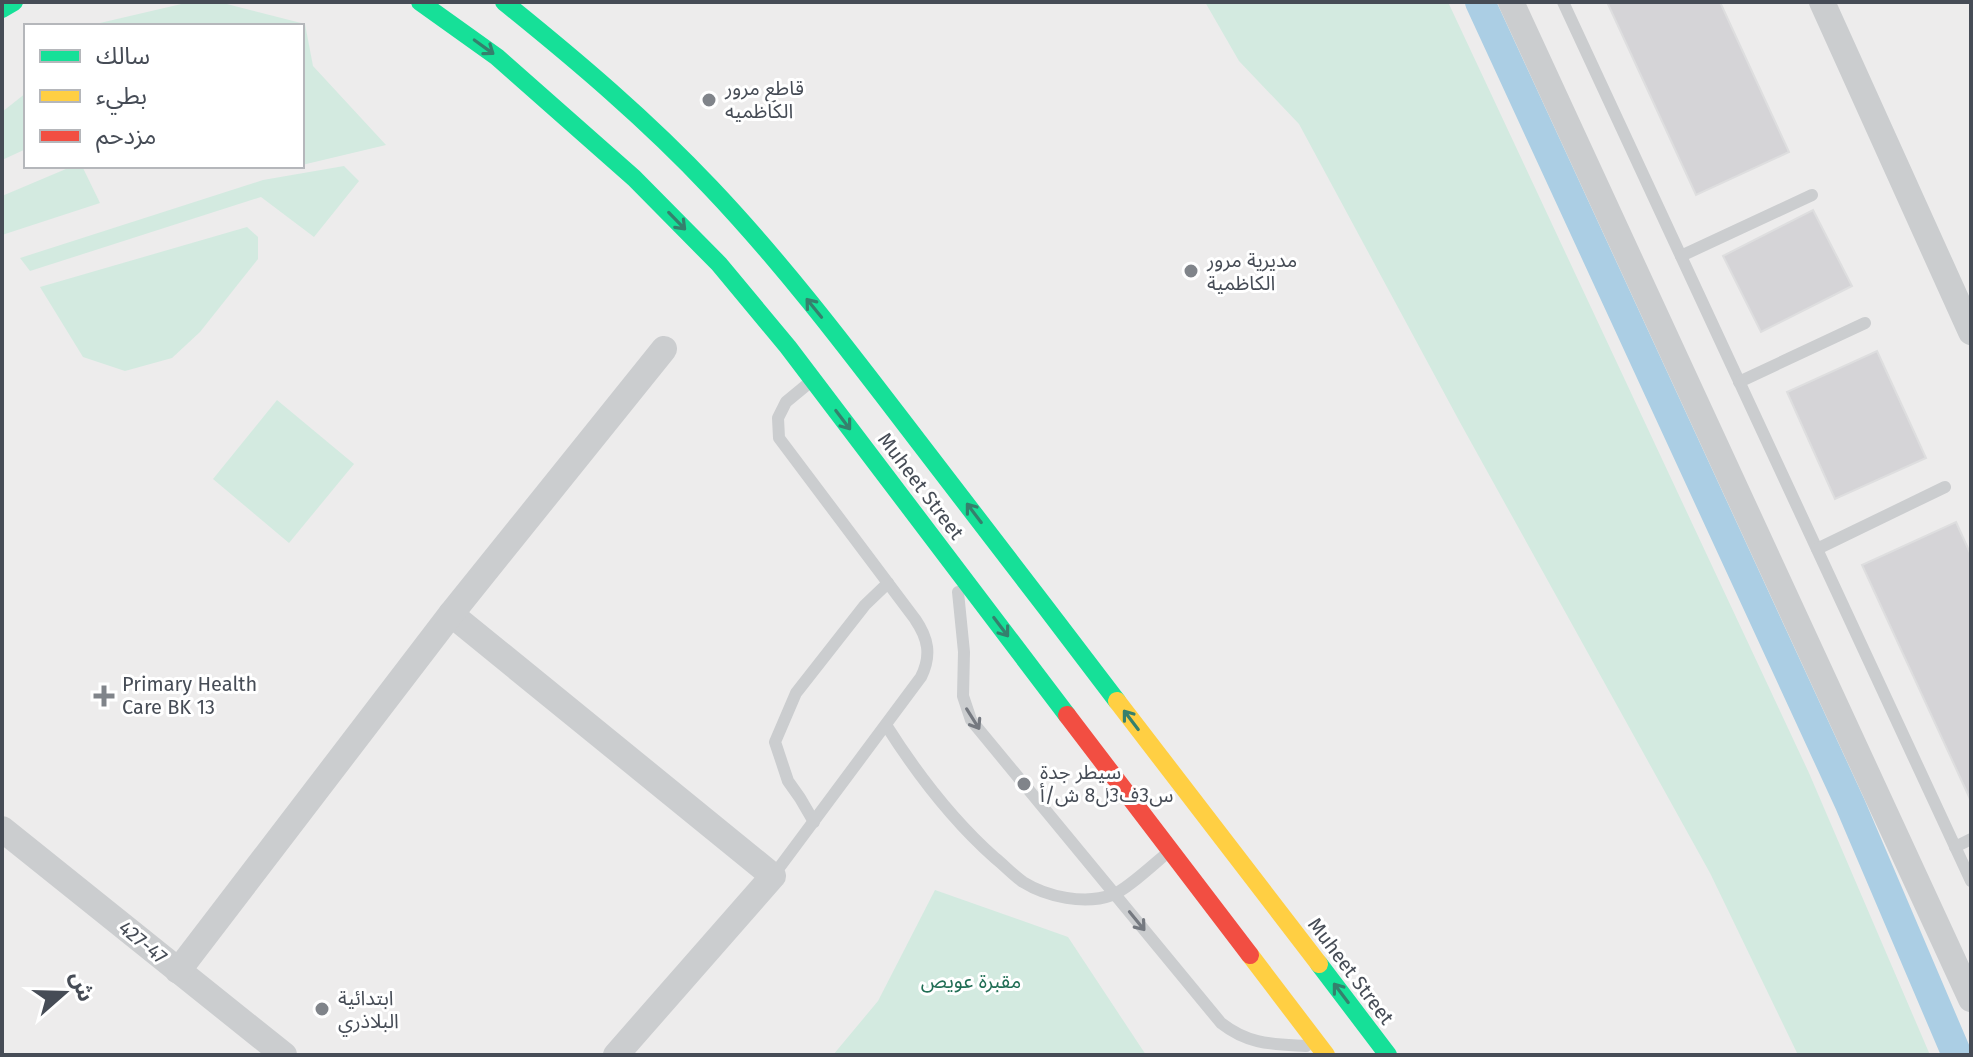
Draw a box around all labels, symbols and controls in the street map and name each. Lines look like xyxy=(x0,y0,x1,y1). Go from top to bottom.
legend xyxy=(24,24,304,168)
one-way arrow xyxy=(472,39,494,56)
text: سالك xyxy=(96,42,150,70)
place label: قاطع مرور الكاظميه xyxy=(724,76,804,123)
text: بطيء xyxy=(96,82,147,115)
marker: قاطع مرور الكاظميه xyxy=(700,91,718,109)
text: مزدحم xyxy=(96,122,156,153)
one-way arrow xyxy=(667,211,686,231)
place label: مديرية مرور الكاظمية xyxy=(1206,248,1297,295)
marker: مديرية مرور الكاظمية xyxy=(1182,262,1200,280)
one-way arrow xyxy=(805,298,823,319)
one-way arrow xyxy=(835,409,852,430)
street label: Muheet Street xyxy=(873,428,969,545)
one-way arrow xyxy=(965,503,982,524)
one-way arrow xyxy=(992,616,1009,637)
place label: Primary Health Care BK 13 xyxy=(122,672,257,719)
marker: Primary Health Care BK 13 xyxy=(93,685,115,707)
one-way arrow xyxy=(965,708,982,730)
one-way arrow xyxy=(1123,710,1140,731)
place label: سيطر جدة س3ف3ل8 ش/أ xyxy=(1040,760,1173,807)
marker: سيطر جدة س3ف3ل8 ش/أ xyxy=(1015,775,1033,793)
one-way arrow xyxy=(1127,911,1145,932)
street label: Muheet Street xyxy=(1303,913,1399,1030)
street label: 427-47 xyxy=(114,915,172,969)
north arrow xyxy=(24,953,104,1033)
text: ش xyxy=(64,968,100,1005)
park label: مقبرة عويص xyxy=(921,969,1021,993)
one-way arrow xyxy=(1332,983,1349,1004)
place label: ابتدائية البلاذري xyxy=(338,986,399,1037)
marker: ابتدائية البلاذري xyxy=(313,1000,331,1018)

